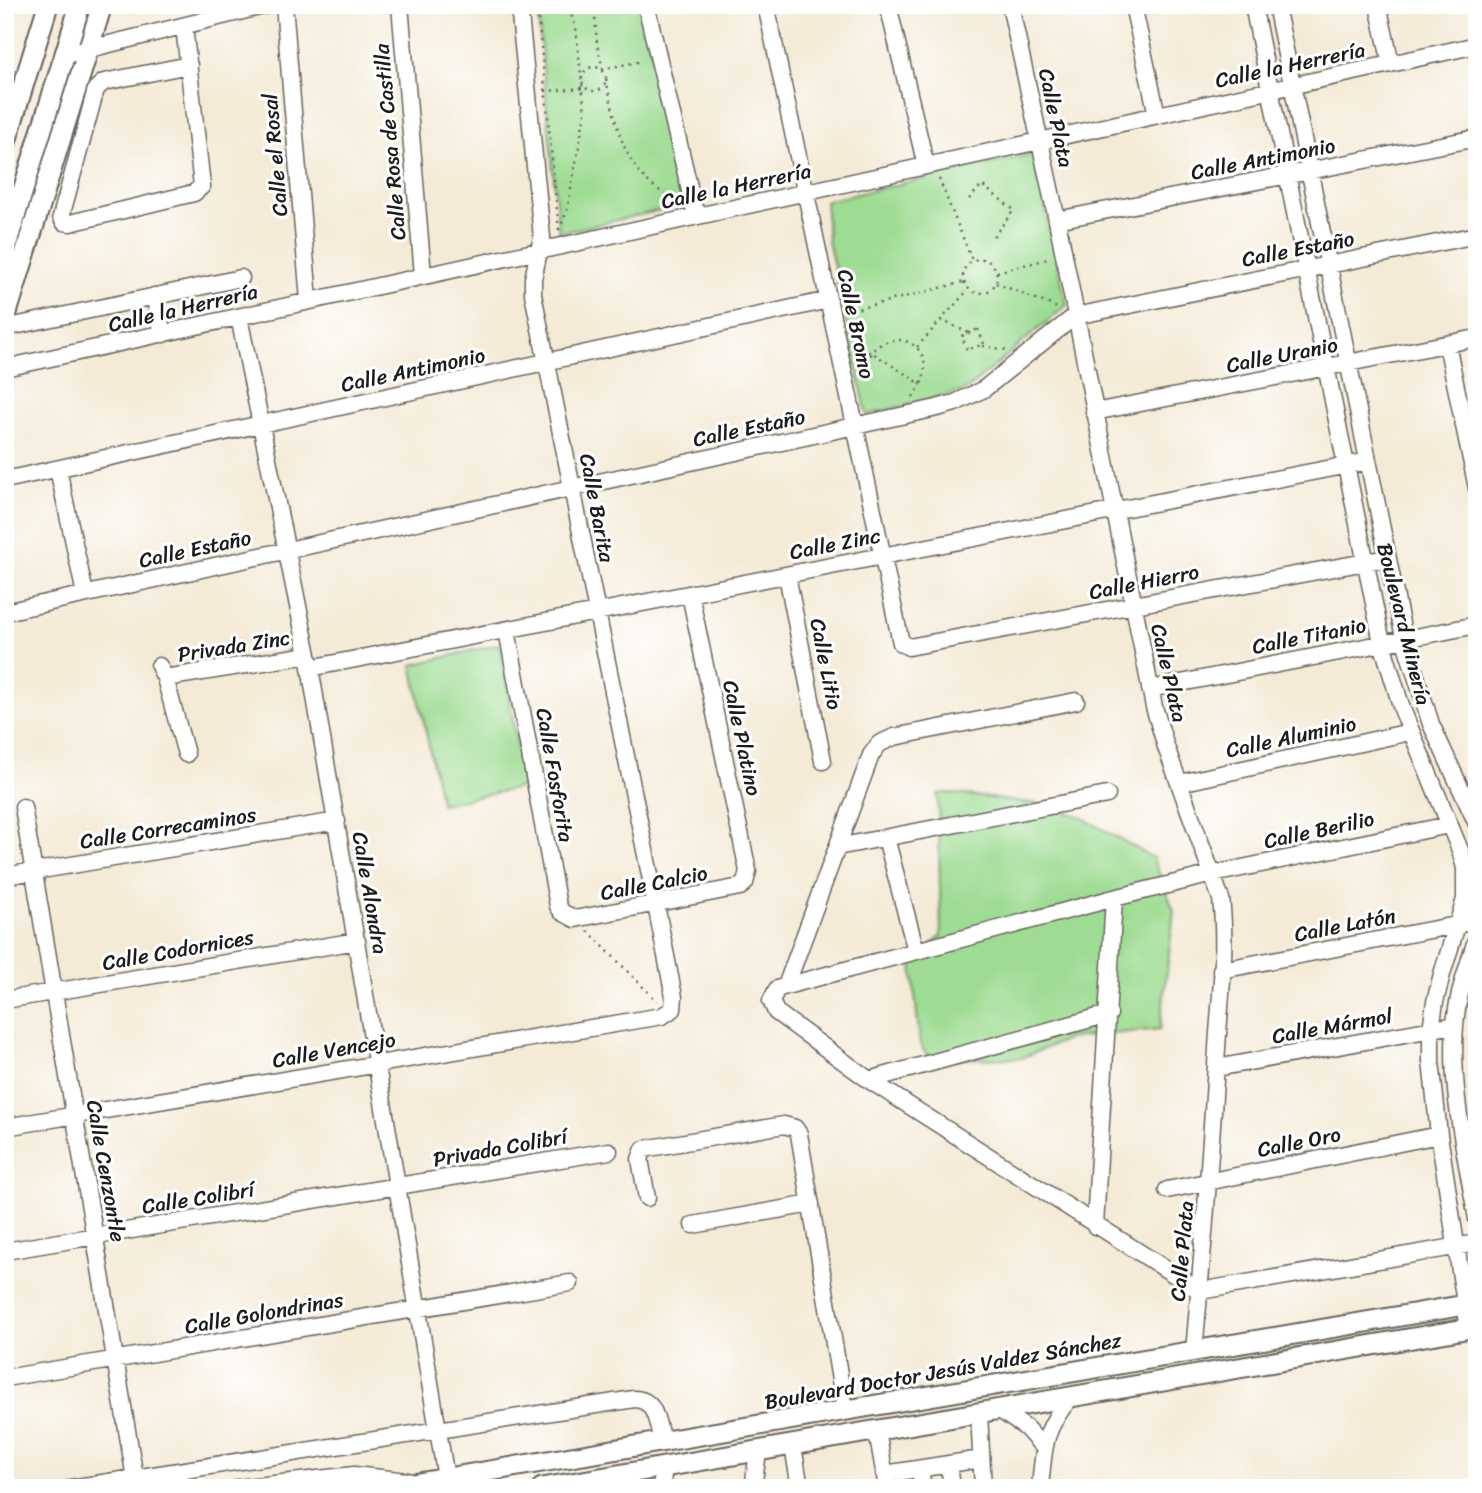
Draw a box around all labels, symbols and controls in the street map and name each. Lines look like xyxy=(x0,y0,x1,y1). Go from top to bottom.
street label: Calle la Herrería xyxy=(1211,30,1369,99)
street label: Calle Rosa de Castilla xyxy=(362,42,418,242)
street label: Calle Plata xyxy=(1027,65,1085,172)
street label: Calle el Rosal xyxy=(251,91,299,218)
street label: Calle Antimonio xyxy=(1188,126,1338,192)
street label: Calle la Herrería xyxy=(657,151,815,220)
street label: Calle Estaño xyxy=(1238,219,1358,279)
street label: Calle Bromo xyxy=(826,266,886,383)
street label: Calle la Herrería xyxy=(104,272,262,344)
street label: Calle Uranio xyxy=(1223,326,1341,384)
street label: Calle Antimonio xyxy=(337,336,489,404)
street label: Calle Estaño xyxy=(689,398,809,458)
street label: Calle Barita xyxy=(568,450,626,566)
street label: Calle Zinc xyxy=(786,517,884,571)
street label: Calle Estaño xyxy=(135,519,255,579)
street label: Boulevard Minería xyxy=(1365,539,1443,710)
street label: Calle Hierro xyxy=(1086,553,1203,611)
street label: Calle Titanio xyxy=(1249,606,1369,666)
street label: Calle Litio xyxy=(799,615,854,713)
street label: Privada Zinc xyxy=(175,618,293,674)
street label: Calle Plata xyxy=(1139,620,1199,727)
street label: Calle Platino xyxy=(711,676,773,800)
street label: Calle Fosforita xyxy=(525,705,586,846)
street label: Calle Aluminio xyxy=(1222,705,1360,769)
street label: Calle Correcaminos xyxy=(77,795,259,861)
street label: Calle Berilio xyxy=(1260,800,1378,860)
street label: Calle Alondra xyxy=(341,829,400,958)
street label: Calle Calcio xyxy=(597,854,711,912)
street label: Calle Latón xyxy=(1291,897,1399,953)
street label: Calle Codornices xyxy=(99,918,257,982)
street label: Calle Mármol xyxy=(1269,997,1396,1055)
street label: Calle Vencejo xyxy=(269,1020,399,1080)
street label: Calle Cenzontle xyxy=(75,1097,137,1245)
street label: Calle Oro xyxy=(1254,1115,1344,1169)
street label: Privada Colibrí xyxy=(430,1117,572,1178)
street label: Calle Colibrí xyxy=(139,1170,259,1226)
street label: Calle Plata xyxy=(1159,1199,1205,1303)
street label: Calle Golondrinas xyxy=(182,1280,347,1346)
street label: Boulevard Doctor Jesús Valdez Sánchez xyxy=(761,1321,1126,1421)

